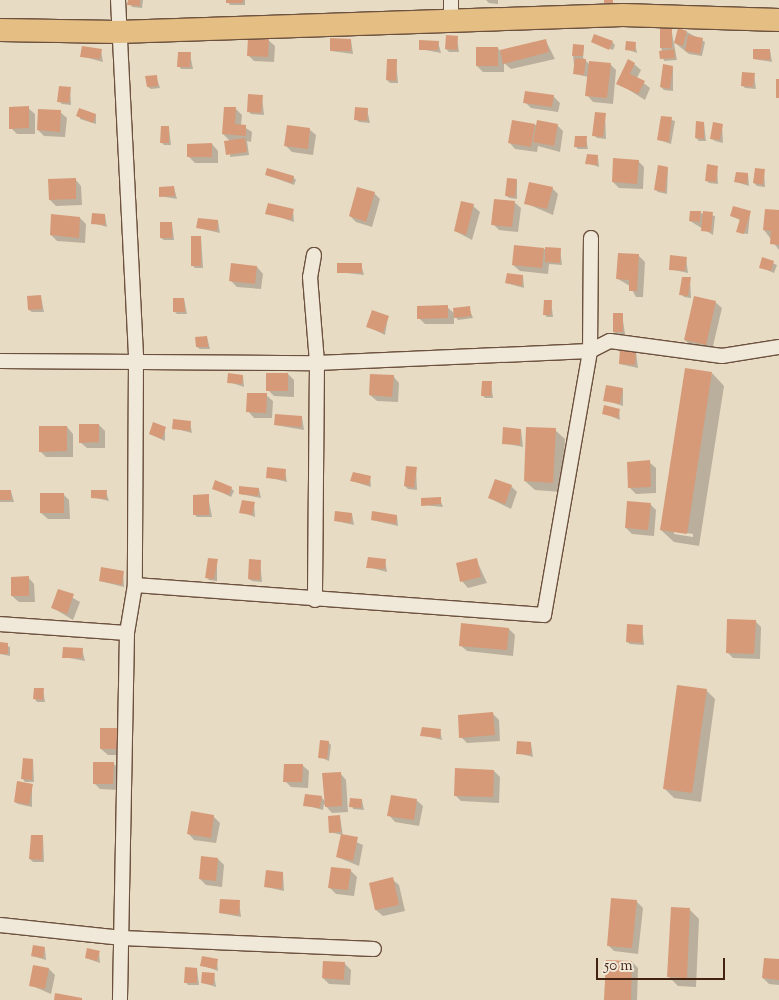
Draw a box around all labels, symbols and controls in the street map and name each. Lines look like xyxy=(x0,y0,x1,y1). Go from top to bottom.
scale bar xyxy=(599,948,728,980)
text: 50 m xyxy=(604,956,633,977)

